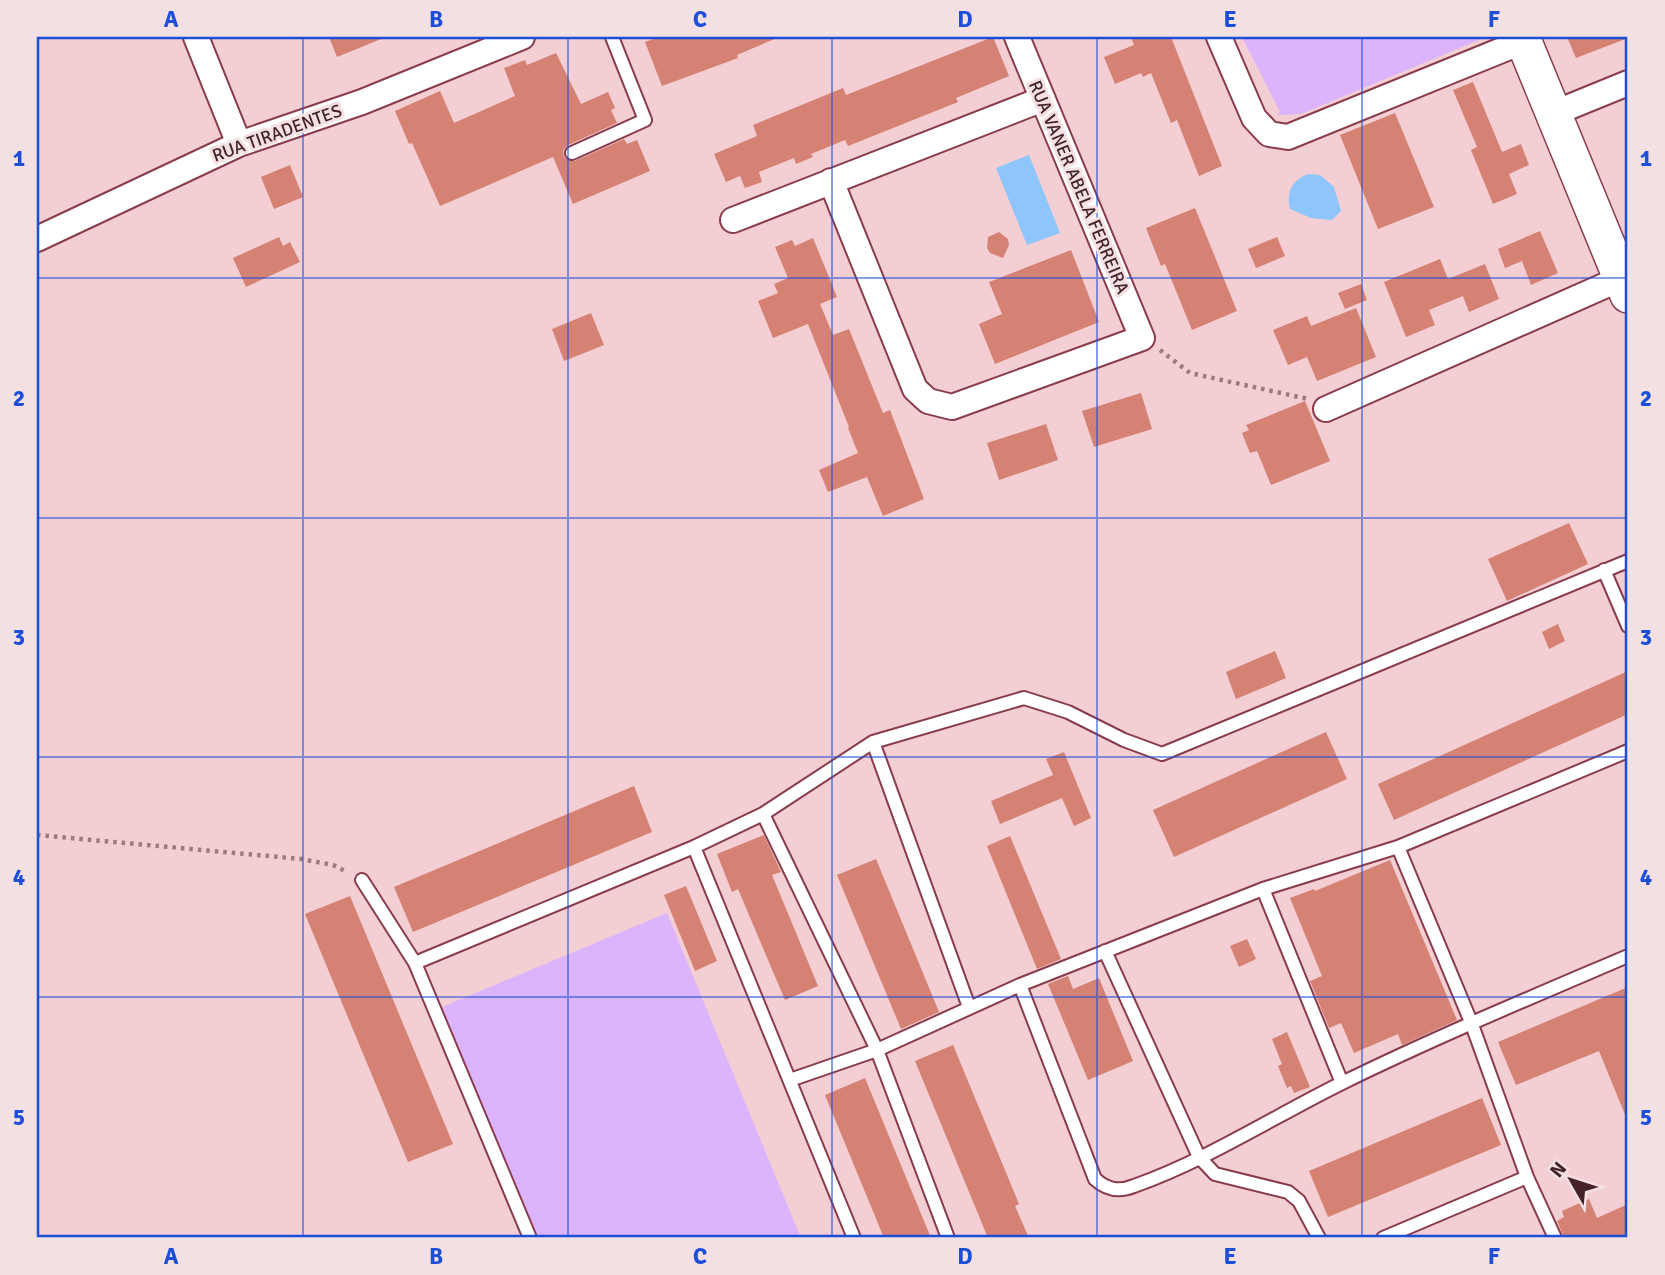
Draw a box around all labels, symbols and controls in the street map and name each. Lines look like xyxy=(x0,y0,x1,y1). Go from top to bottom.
text: A xyxy=(164,5,179,34)
text: B xyxy=(429,5,443,34)
text: C xyxy=(693,5,707,34)
text: D xyxy=(957,5,973,34)
text: E xyxy=(1223,5,1237,34)
text: F xyxy=(1488,5,1500,34)
street label: RUA VANER ABELA FERREIRA xyxy=(1024,77,1134,297)
street label: RUA TIRADENTES xyxy=(209,99,345,167)
text: 1 xyxy=(13,144,25,173)
text: 1 xyxy=(1640,144,1652,173)
text: 2 xyxy=(13,384,25,413)
text: 2 xyxy=(1640,384,1652,413)
text: 3 xyxy=(13,623,25,652)
text: 3 xyxy=(1640,623,1652,652)
text: 4 xyxy=(13,863,25,892)
text: 4 xyxy=(1640,863,1652,892)
text: 5 xyxy=(13,1103,25,1132)
text: 5 xyxy=(1640,1103,1652,1132)
north arrow xyxy=(1536,1146,1606,1216)
text: N xyxy=(1545,1157,1572,1183)
text: A xyxy=(164,1242,179,1271)
text: B xyxy=(429,1242,443,1271)
text: C xyxy=(693,1242,707,1271)
text: D xyxy=(957,1242,973,1271)
text: E xyxy=(1223,1242,1237,1271)
text: F xyxy=(1488,1242,1500,1271)

